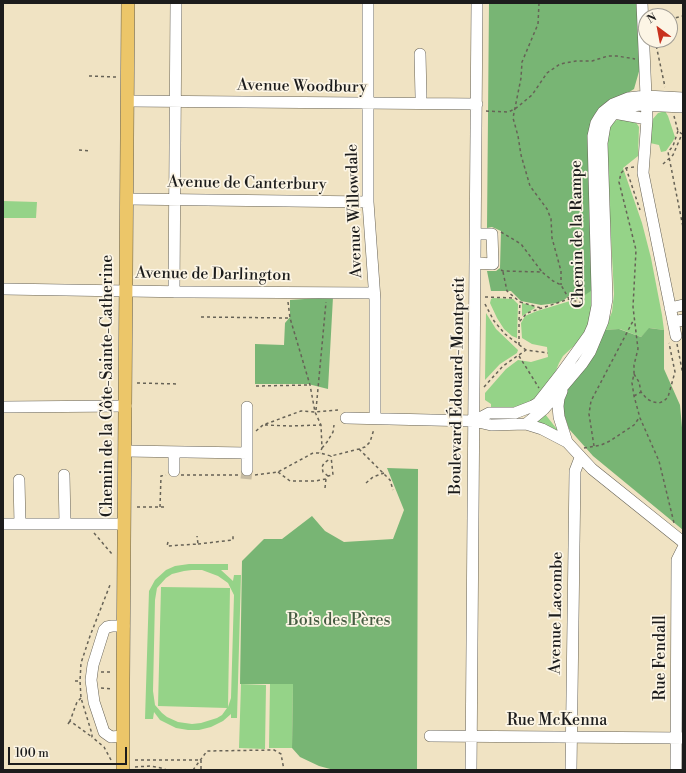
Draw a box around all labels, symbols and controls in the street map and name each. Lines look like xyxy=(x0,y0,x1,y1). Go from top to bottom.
north arrow xyxy=(638,8,678,48)
text: N xyxy=(645,10,660,27)
street label: Avenue Woodbury xyxy=(237,76,367,98)
street label: Avenue Willowdale xyxy=(343,143,367,279)
street label: Chemin de la Rampe xyxy=(567,160,589,308)
street label: Avenue de Canterbury xyxy=(167,173,327,195)
street label: Chemin de la Côte-Sainte-Catherine xyxy=(98,255,118,517)
street label: Avenue de Darlington xyxy=(135,264,291,286)
street label: Boulevard Édouard-Montpetit xyxy=(446,277,470,495)
street label: Avenue Lacombe xyxy=(546,551,568,675)
park label: Bois des Pères xyxy=(287,611,391,631)
street label: Rue Fendall xyxy=(651,615,671,701)
street label: Rue McKenna xyxy=(507,711,607,731)
scale bar xyxy=(10,739,129,765)
text: 100 m xyxy=(15,746,49,761)

